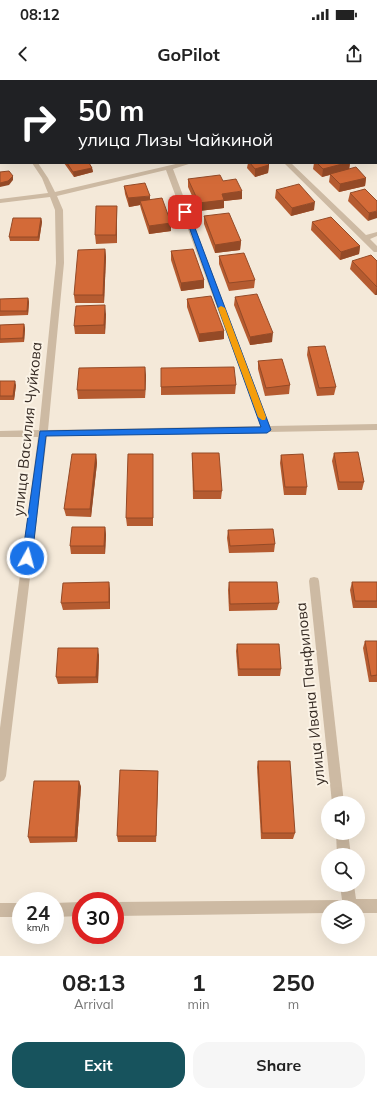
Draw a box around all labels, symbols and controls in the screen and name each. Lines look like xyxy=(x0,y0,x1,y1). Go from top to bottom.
text: 08:12 xyxy=(20,5,60,24)
icon: back xyxy=(12,43,34,65)
text: GoPilot xyxy=(157,43,220,66)
icon: share xyxy=(343,43,365,65)
text: 50 m xyxy=(78,93,144,128)
icon: right xyxy=(12,96,64,148)
text: улица Лизы Чайкиной xyxy=(78,128,273,151)
pin xyxy=(168,195,202,229)
icon: arrive xyxy=(174,201,196,223)
street label: улица Василия Чуйкова xyxy=(8,341,46,517)
position arrow xyxy=(6,537,48,579)
street label: улица Ивана Панфилова xyxy=(291,601,329,787)
map controls xyxy=(321,796,365,944)
button: sound xyxy=(321,796,365,840)
button: search xyxy=(321,848,365,892)
speed limit sign: 30 xyxy=(72,892,124,944)
text: 24 xyxy=(26,900,50,925)
button: layers xyxy=(321,900,365,944)
text: km/h xyxy=(27,921,49,934)
text: 08:13 xyxy=(62,967,126,997)
text: 1 xyxy=(191,967,206,997)
text: 250 xyxy=(272,967,315,997)
text: Arrival xyxy=(74,996,114,1012)
text: min xyxy=(188,996,210,1012)
text: m xyxy=(288,996,299,1012)
button: Exit xyxy=(12,1042,185,1088)
button: Share xyxy=(193,1042,365,1088)

